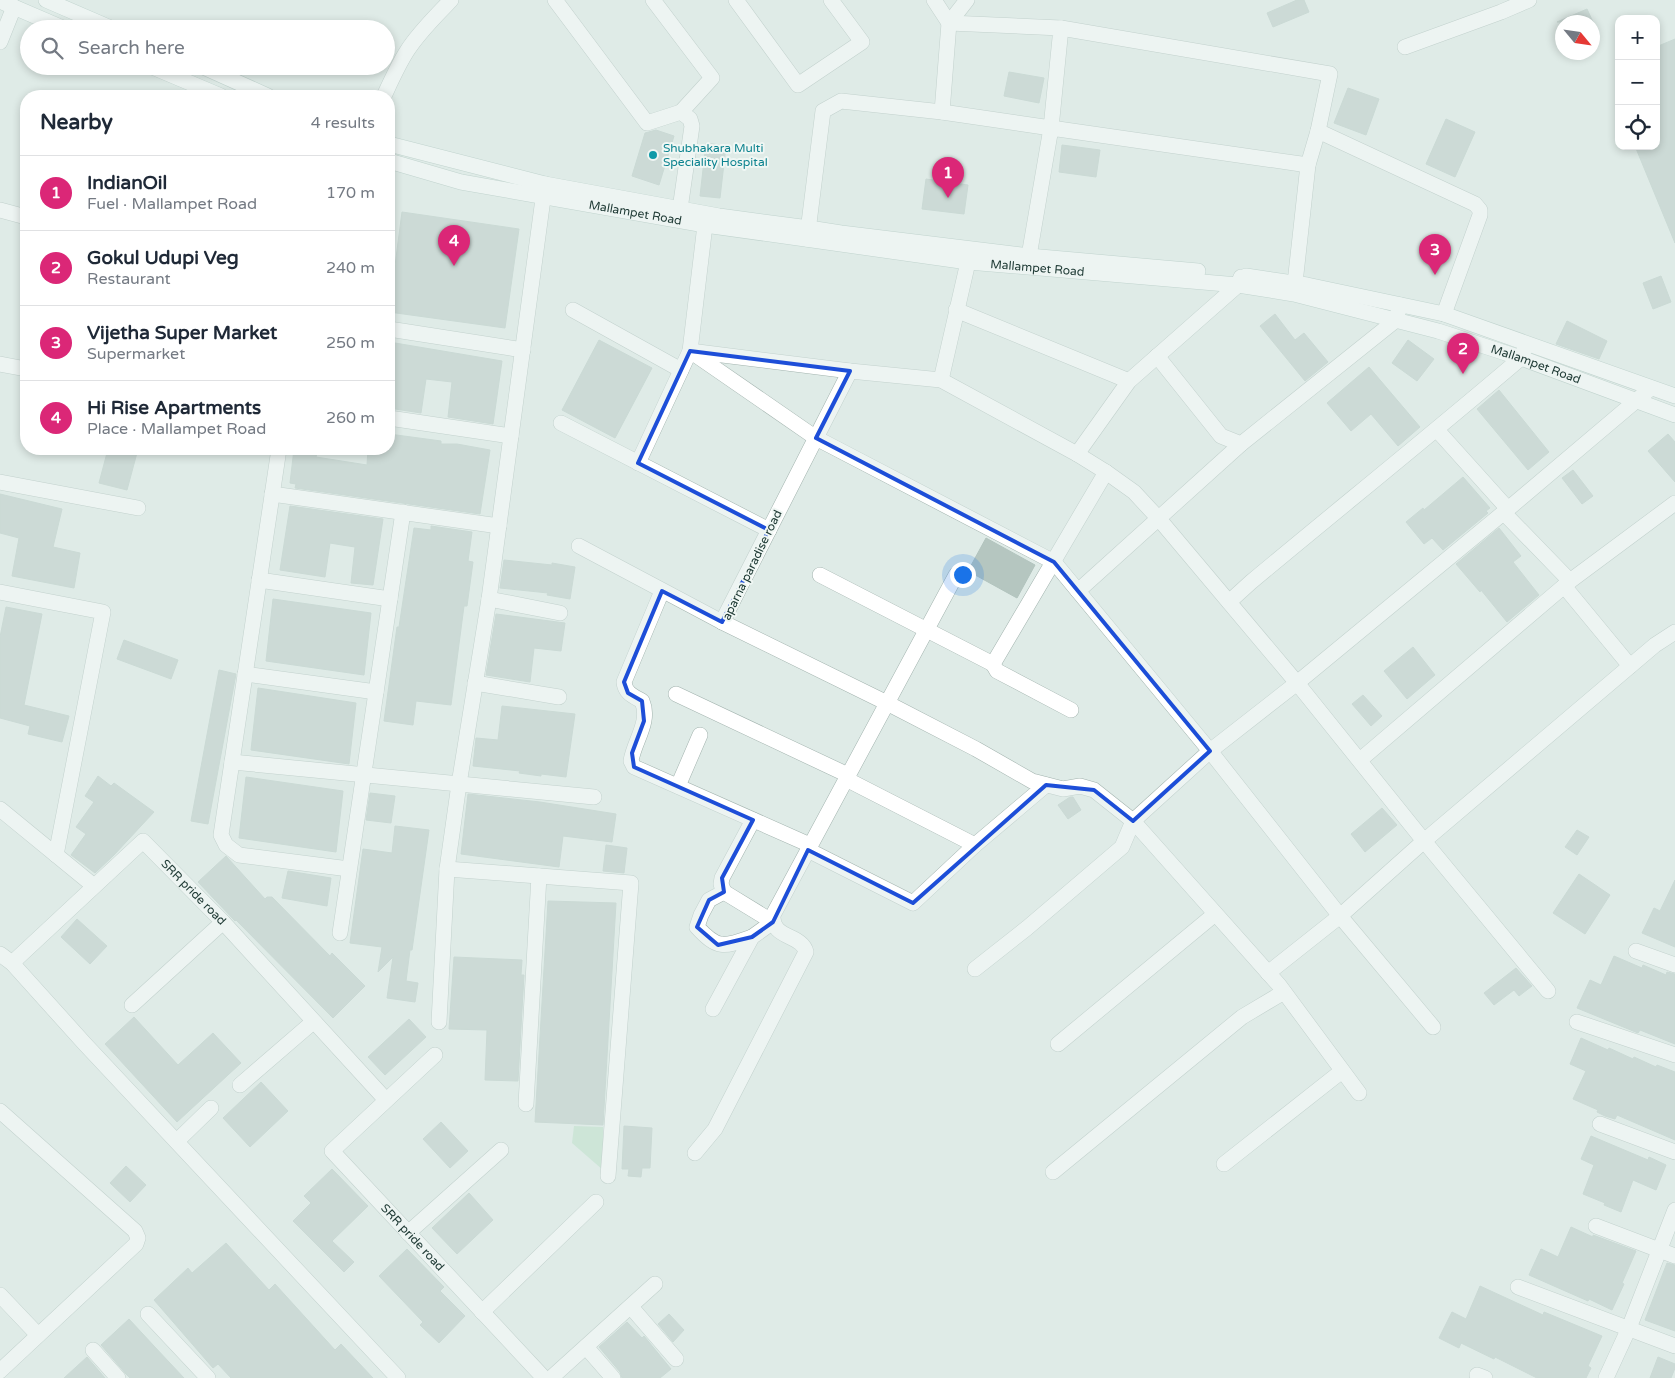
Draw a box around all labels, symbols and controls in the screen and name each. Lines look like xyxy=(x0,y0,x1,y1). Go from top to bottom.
north arrow xyxy=(1555,15,1600,60)
map controls xyxy=(1615,15,1660,150)
button: + xyxy=(1615,15,1660,60)
search box xyxy=(20,20,395,75)
icon: search xyxy=(38,34,66,62)
text: Search here xyxy=(78,37,185,59)
button: − xyxy=(1615,60,1660,105)
button: locate xyxy=(1615,105,1660,150)
text: Nearby xyxy=(40,110,113,135)
text: 4 results xyxy=(311,113,375,133)
place label: Shubhakara Multi Speciality Hospital xyxy=(663,141,768,169)
marker: Shubhakara Multi Speciality Hospital xyxy=(647,149,659,161)
pin: 1 xyxy=(932,157,964,198)
text: IndianOil xyxy=(87,172,167,194)
text: 1 xyxy=(51,183,61,203)
text: 170 m xyxy=(326,183,375,203)
text: Fuel · Mallampet Road xyxy=(87,194,257,214)
street label: Mallampet Road xyxy=(588,198,683,228)
pin: 4 xyxy=(438,225,470,266)
pin: 3 xyxy=(1419,234,1451,275)
text: Gokul Udupi Veg xyxy=(87,247,239,269)
street label: Mallampet Road xyxy=(990,257,1085,279)
text: 2 xyxy=(51,258,61,278)
text: 240 m xyxy=(326,258,375,278)
text: Restaurant xyxy=(87,269,171,289)
text: Vijetha Super Market xyxy=(87,322,277,344)
text: 3 xyxy=(51,333,61,353)
text: 250 m xyxy=(326,333,375,353)
pin: 2 xyxy=(1447,333,1479,374)
street label: Mallampet Road xyxy=(1489,342,1583,386)
text: Supermarket xyxy=(87,344,185,364)
text: Hi Rise Apartments xyxy=(87,397,261,419)
text: 4 xyxy=(51,408,61,428)
text: 260 m xyxy=(326,408,375,428)
text: Place · Mallampet Road xyxy=(87,419,266,439)
street label: aparna paradise road xyxy=(719,508,785,622)
your location xyxy=(950,562,976,588)
street label: SRR pride road xyxy=(158,857,229,928)
street label: SRR pride road xyxy=(378,1201,447,1274)

